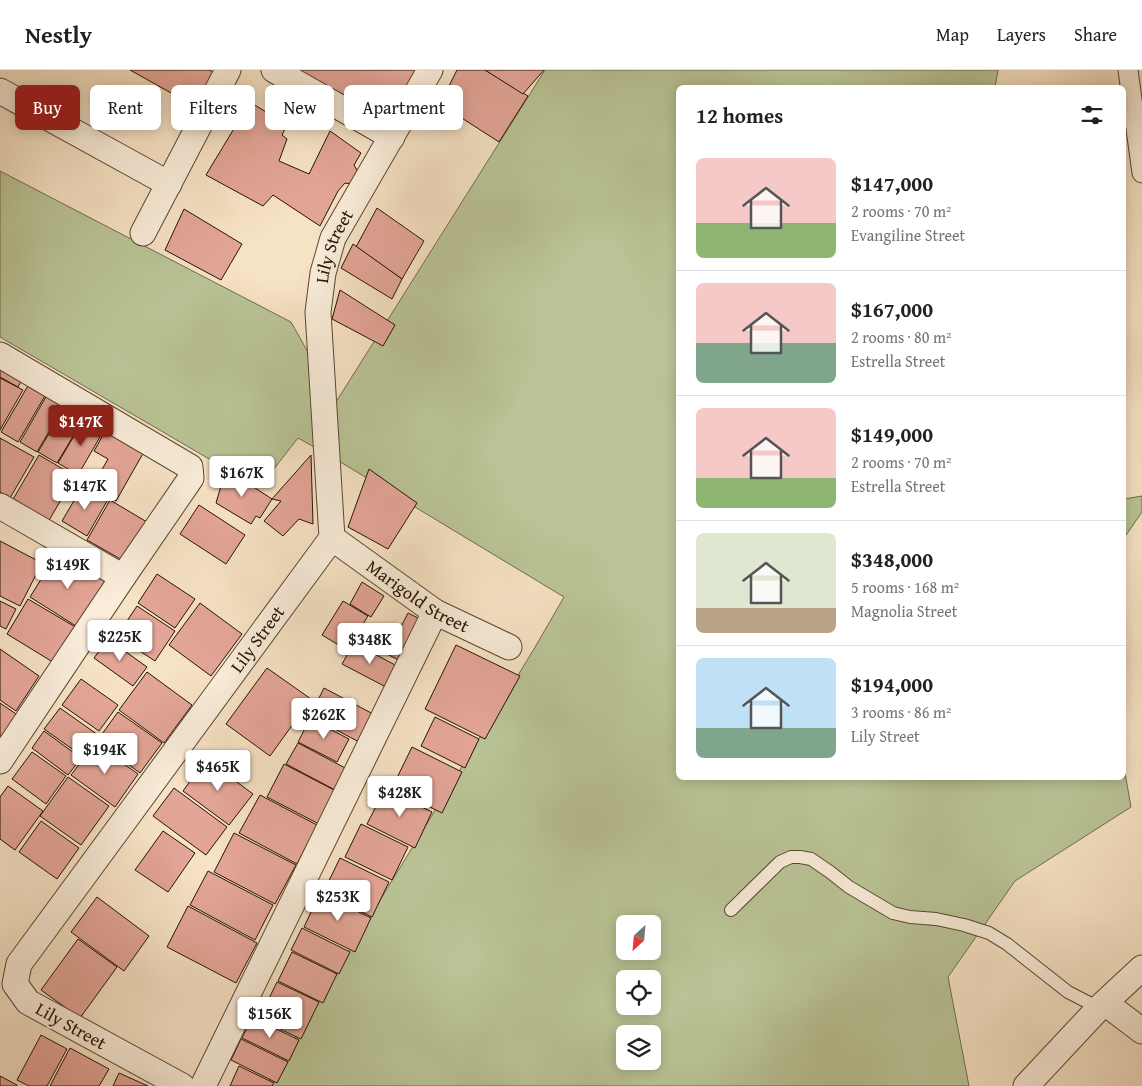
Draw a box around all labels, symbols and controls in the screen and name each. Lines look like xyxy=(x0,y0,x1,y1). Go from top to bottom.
text: Nestly xyxy=(25,17,92,52)
text: Map xyxy=(936,21,969,48)
text: Layers xyxy=(997,21,1046,48)
text: Share xyxy=(1074,21,1117,48)
chip: Buy xyxy=(15,85,80,130)
chip: Rent xyxy=(90,85,161,130)
chip: Filters xyxy=(171,85,255,130)
chip: New xyxy=(265,85,334,130)
chip: Apartment xyxy=(344,85,463,130)
text: 12 homes xyxy=(696,100,783,131)
icon: filters xyxy=(1078,101,1106,129)
text: $147,000 xyxy=(851,168,933,199)
icon: home xyxy=(736,178,796,238)
text: 2 rooms · 70 m² xyxy=(851,199,951,223)
street label: Lily Street xyxy=(308,204,360,285)
text: Evangiline Street xyxy=(851,223,965,247)
text: $167,000 xyxy=(851,294,933,325)
icon: home xyxy=(736,303,796,363)
text: 2 rooms · 80 m² xyxy=(851,325,951,349)
text: Estrella Street xyxy=(851,349,946,373)
pin: $147K xyxy=(46,404,116,447)
text: $147K xyxy=(59,409,103,433)
text: $149,000 xyxy=(851,419,933,450)
icon: home xyxy=(736,428,796,488)
text: 2 rooms · 70 m² xyxy=(851,450,951,474)
pin: $167K xyxy=(207,456,277,498)
text: $167K xyxy=(220,460,264,484)
pin: $147K xyxy=(50,468,120,511)
text: $147K xyxy=(63,473,107,497)
text: Estrella Street xyxy=(851,474,946,498)
text: $348,000 xyxy=(851,544,933,575)
pin: $149K xyxy=(33,548,103,590)
text: $149K xyxy=(46,552,90,576)
street label: Marigold Street xyxy=(361,553,474,640)
icon: home xyxy=(736,553,796,613)
text: 5 rooms · 168 m² xyxy=(851,575,959,599)
street label: Lily Street xyxy=(223,599,291,678)
text: Magnolia Street xyxy=(851,599,957,623)
pin: $225K xyxy=(85,620,155,662)
pin: $348K xyxy=(335,622,405,665)
text: $225K xyxy=(98,624,142,648)
text: $348K xyxy=(348,627,392,651)
text: $194,000 xyxy=(851,669,933,700)
icon: home xyxy=(736,678,796,738)
pin: $262K xyxy=(289,698,359,740)
text: 3 rooms · 86 m² xyxy=(851,700,951,724)
text: $262K xyxy=(302,702,346,726)
text: Lily Street xyxy=(851,724,920,748)
pin: $194K xyxy=(70,732,140,775)
text: $194K xyxy=(83,737,127,761)
pin: $465K xyxy=(183,750,253,792)
text: $465K xyxy=(196,754,240,778)
pin: $428K xyxy=(365,776,435,818)
text: $428K xyxy=(378,780,422,804)
pin: $253K xyxy=(303,880,373,922)
text: $253K xyxy=(316,884,360,908)
north arrow xyxy=(616,915,661,960)
map controls xyxy=(616,915,661,1070)
button: locate xyxy=(616,970,661,1015)
street label: Lily Street xyxy=(31,995,112,1056)
pin: $156K xyxy=(235,996,305,1039)
text: $156K xyxy=(248,1001,292,1025)
button: layers xyxy=(616,1025,661,1070)

